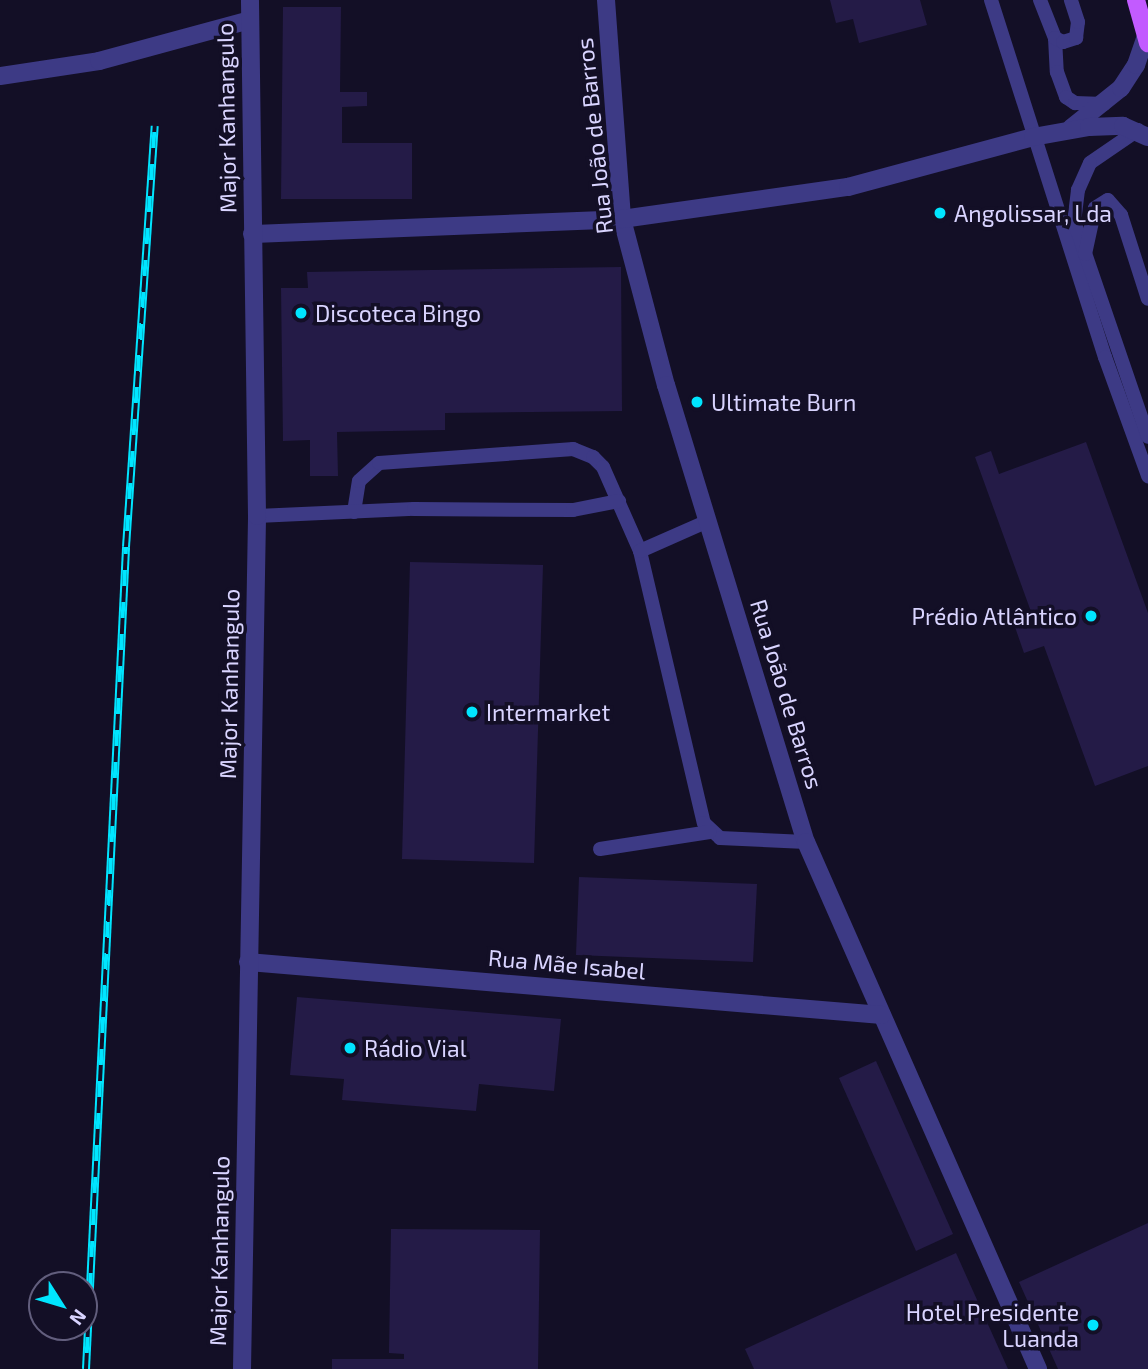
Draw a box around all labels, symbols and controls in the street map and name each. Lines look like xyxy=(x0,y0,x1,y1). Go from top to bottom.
street label: Major Kanhangulo xyxy=(211,22,241,214)
street label: Rua João de Barros xyxy=(570,36,618,236)
place label: Angolissar, Lda xyxy=(954,199,1112,227)
marker: Angolissar, Lda xyxy=(932,205,948,221)
place label: Discoteca Bingo xyxy=(315,299,481,327)
marker: Discoteca Bingo xyxy=(293,305,309,321)
place label: Ultimate Burn xyxy=(711,388,856,416)
marker: Ultimate Burn xyxy=(689,394,705,410)
street label: Major Kanhangulo xyxy=(214,588,244,780)
street label: Rua João de Barros xyxy=(745,596,829,792)
place label: Prédio Atlântico xyxy=(911,602,1077,630)
marker: Prédio Atlântico xyxy=(1083,608,1099,624)
place label: Intermarket xyxy=(486,698,610,726)
marker: Intermarket xyxy=(464,704,480,720)
street label: Rua Mãe Isabel xyxy=(487,943,647,985)
place label: Rádio Vial xyxy=(364,1034,467,1062)
marker: Rádio Vial xyxy=(342,1040,358,1056)
street label: Major Kanhangulo xyxy=(204,1155,234,1347)
north arrow xyxy=(28,1271,98,1341)
place label: Hotel Presidente Luanda xyxy=(905,1298,1079,1352)
text: N xyxy=(65,1305,92,1330)
marker: Hotel Presidente Luanda xyxy=(1085,1317,1101,1333)

